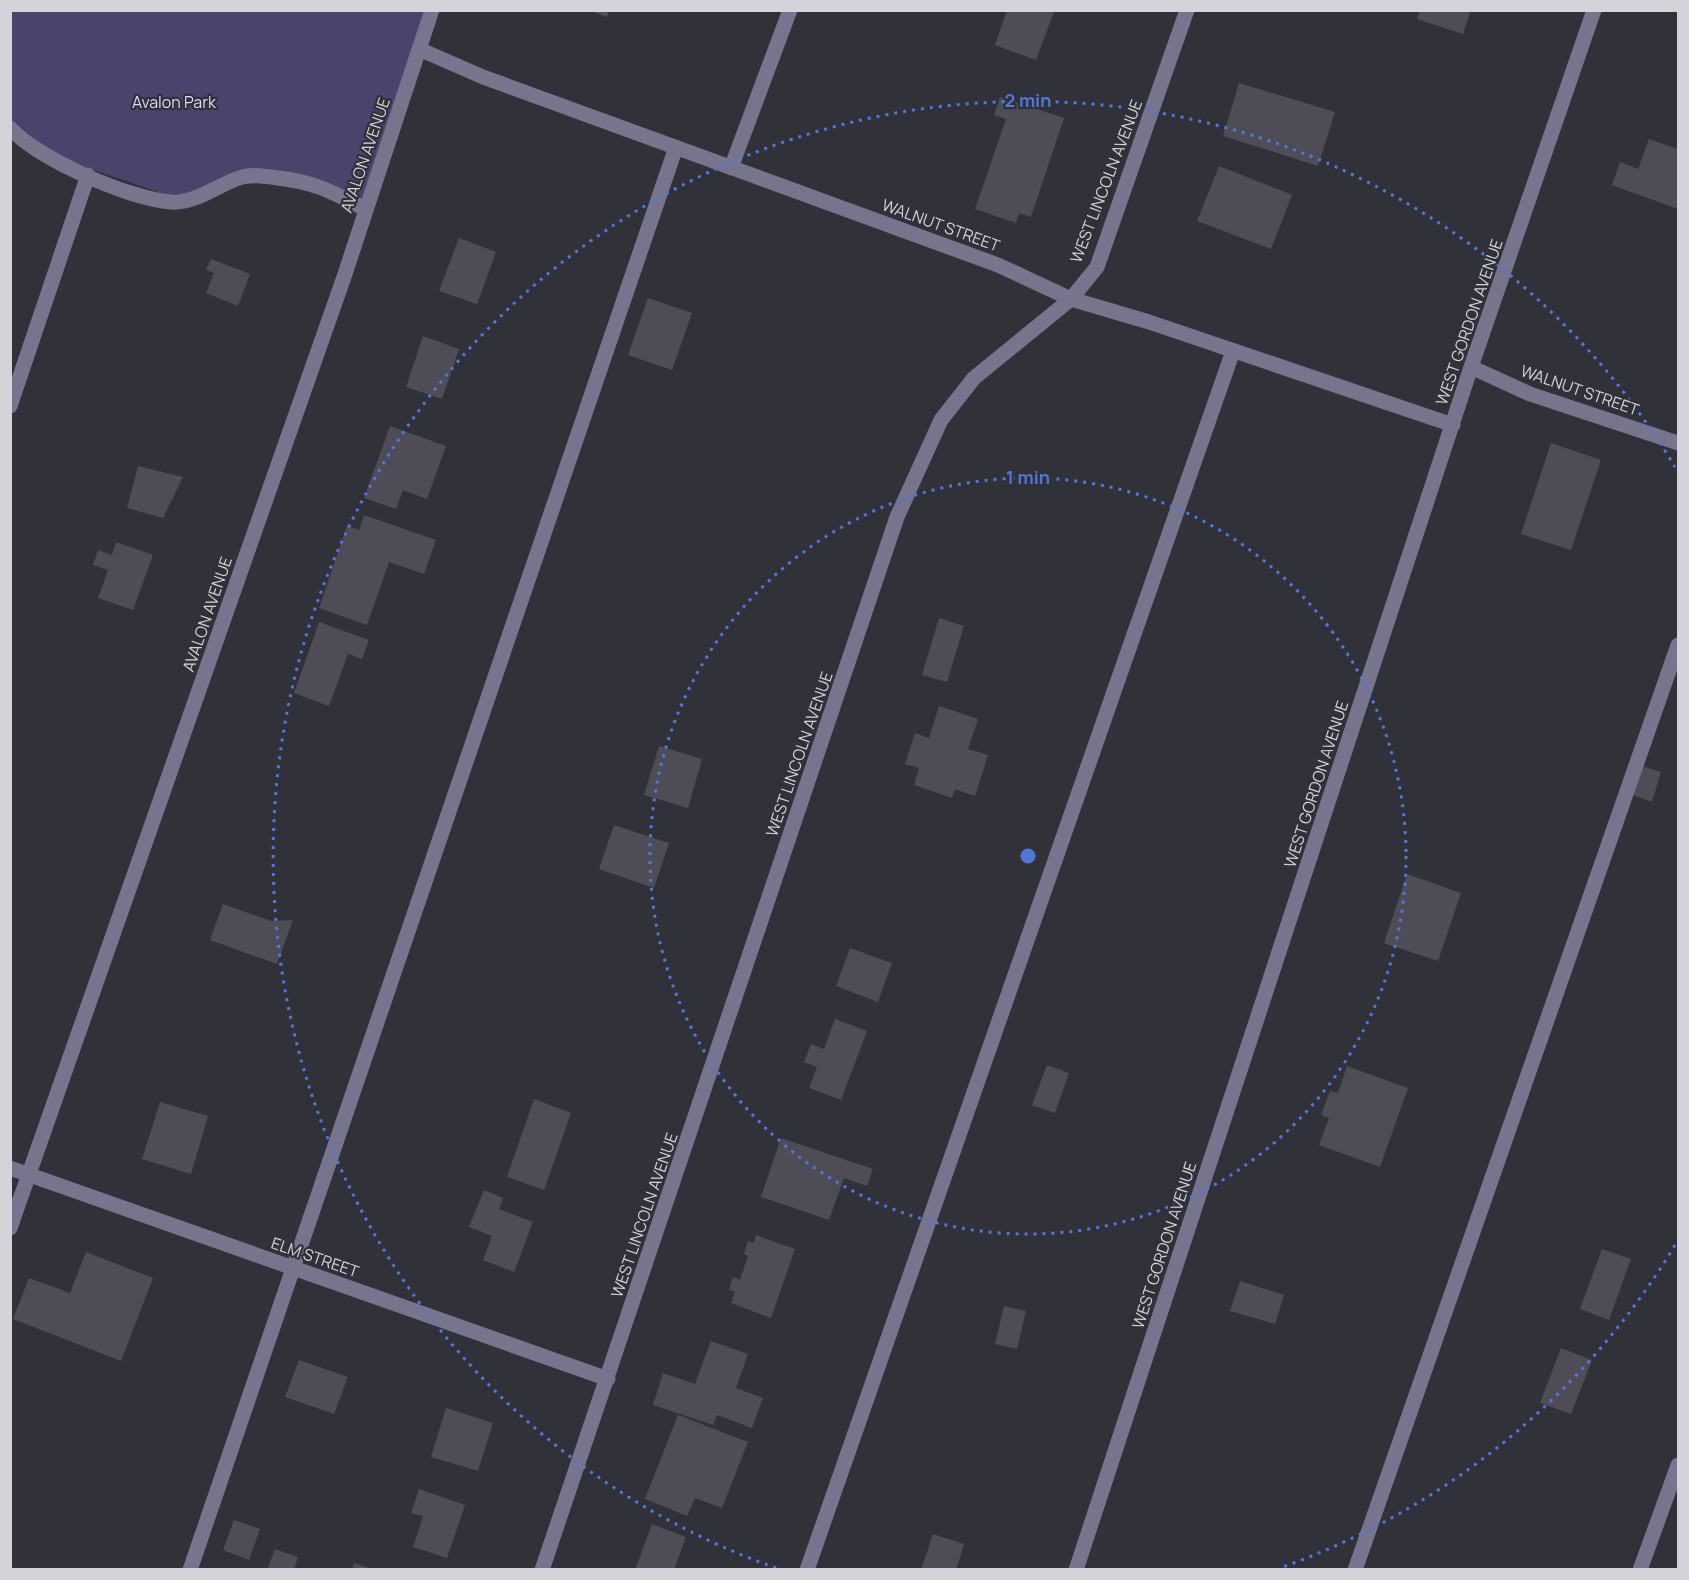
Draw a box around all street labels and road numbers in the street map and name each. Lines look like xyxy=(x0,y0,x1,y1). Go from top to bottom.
street label: AVALON AVENUE xyxy=(335,95,395,215)
street label: WEST LINCOLN AVENUE xyxy=(1065,96,1147,266)
street label: WALNUT STREET xyxy=(879,193,1003,257)
street label: WEST GORDON AVENUE xyxy=(1430,236,1508,408)
street label: WALNUT STREET xyxy=(1518,359,1643,421)
street label: AVALON AVENUE xyxy=(177,554,237,674)
street label: WEST LINCOLN AVENUE xyxy=(760,669,838,839)
street label: WEST GORDON AVENUE xyxy=(1279,698,1353,870)
street label: WEST LINCOLN AVENUE xyxy=(605,1130,683,1300)
street label: WEST GORDON AVENUE xyxy=(1127,1159,1201,1331)
street label: ELM STREET xyxy=(268,1232,362,1282)

